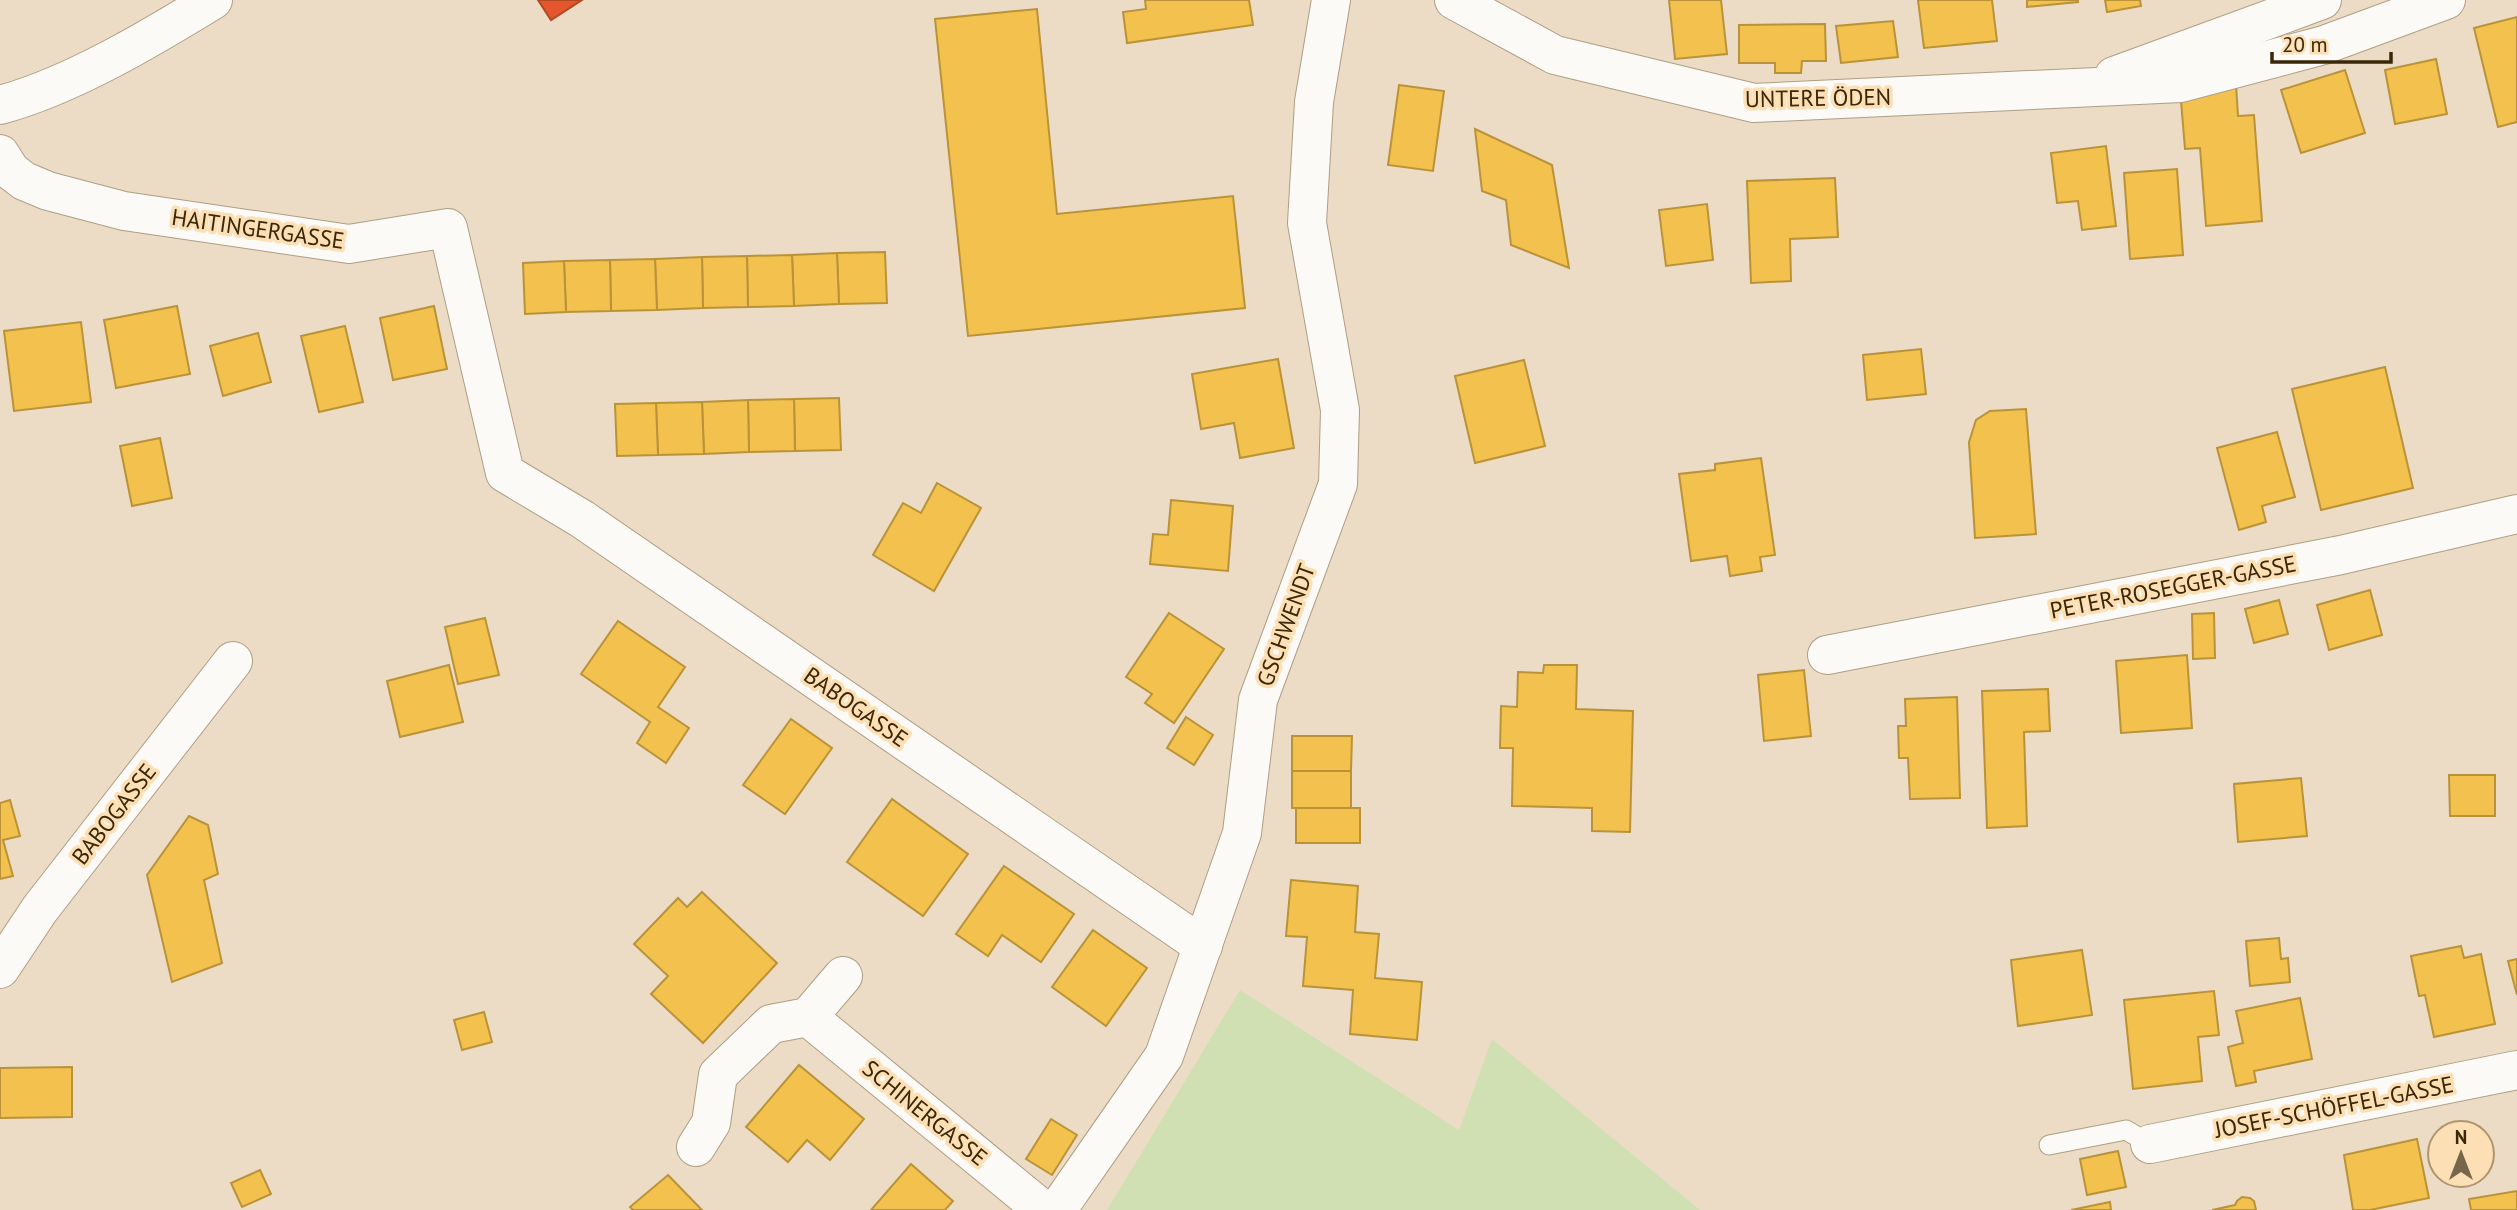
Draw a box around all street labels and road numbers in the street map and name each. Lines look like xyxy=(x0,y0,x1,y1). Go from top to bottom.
street label: UNTERE ÖDEN xyxy=(1745,82,1891,113)
street label: HAITINGERGASSE xyxy=(170,202,346,255)
street label: PETER-ROSEGGER-GASSE xyxy=(2047,548,2298,625)
street label: GSCHWENDT xyxy=(1250,559,1321,690)
street label: BABOGASSE xyxy=(799,660,914,753)
street label: BABOGASSE xyxy=(65,757,162,870)
street label: SCHINERGASSE xyxy=(857,1053,994,1172)
street label: JOSEF-SCHÖFFEL-GASSE xyxy=(2211,1069,2456,1144)

